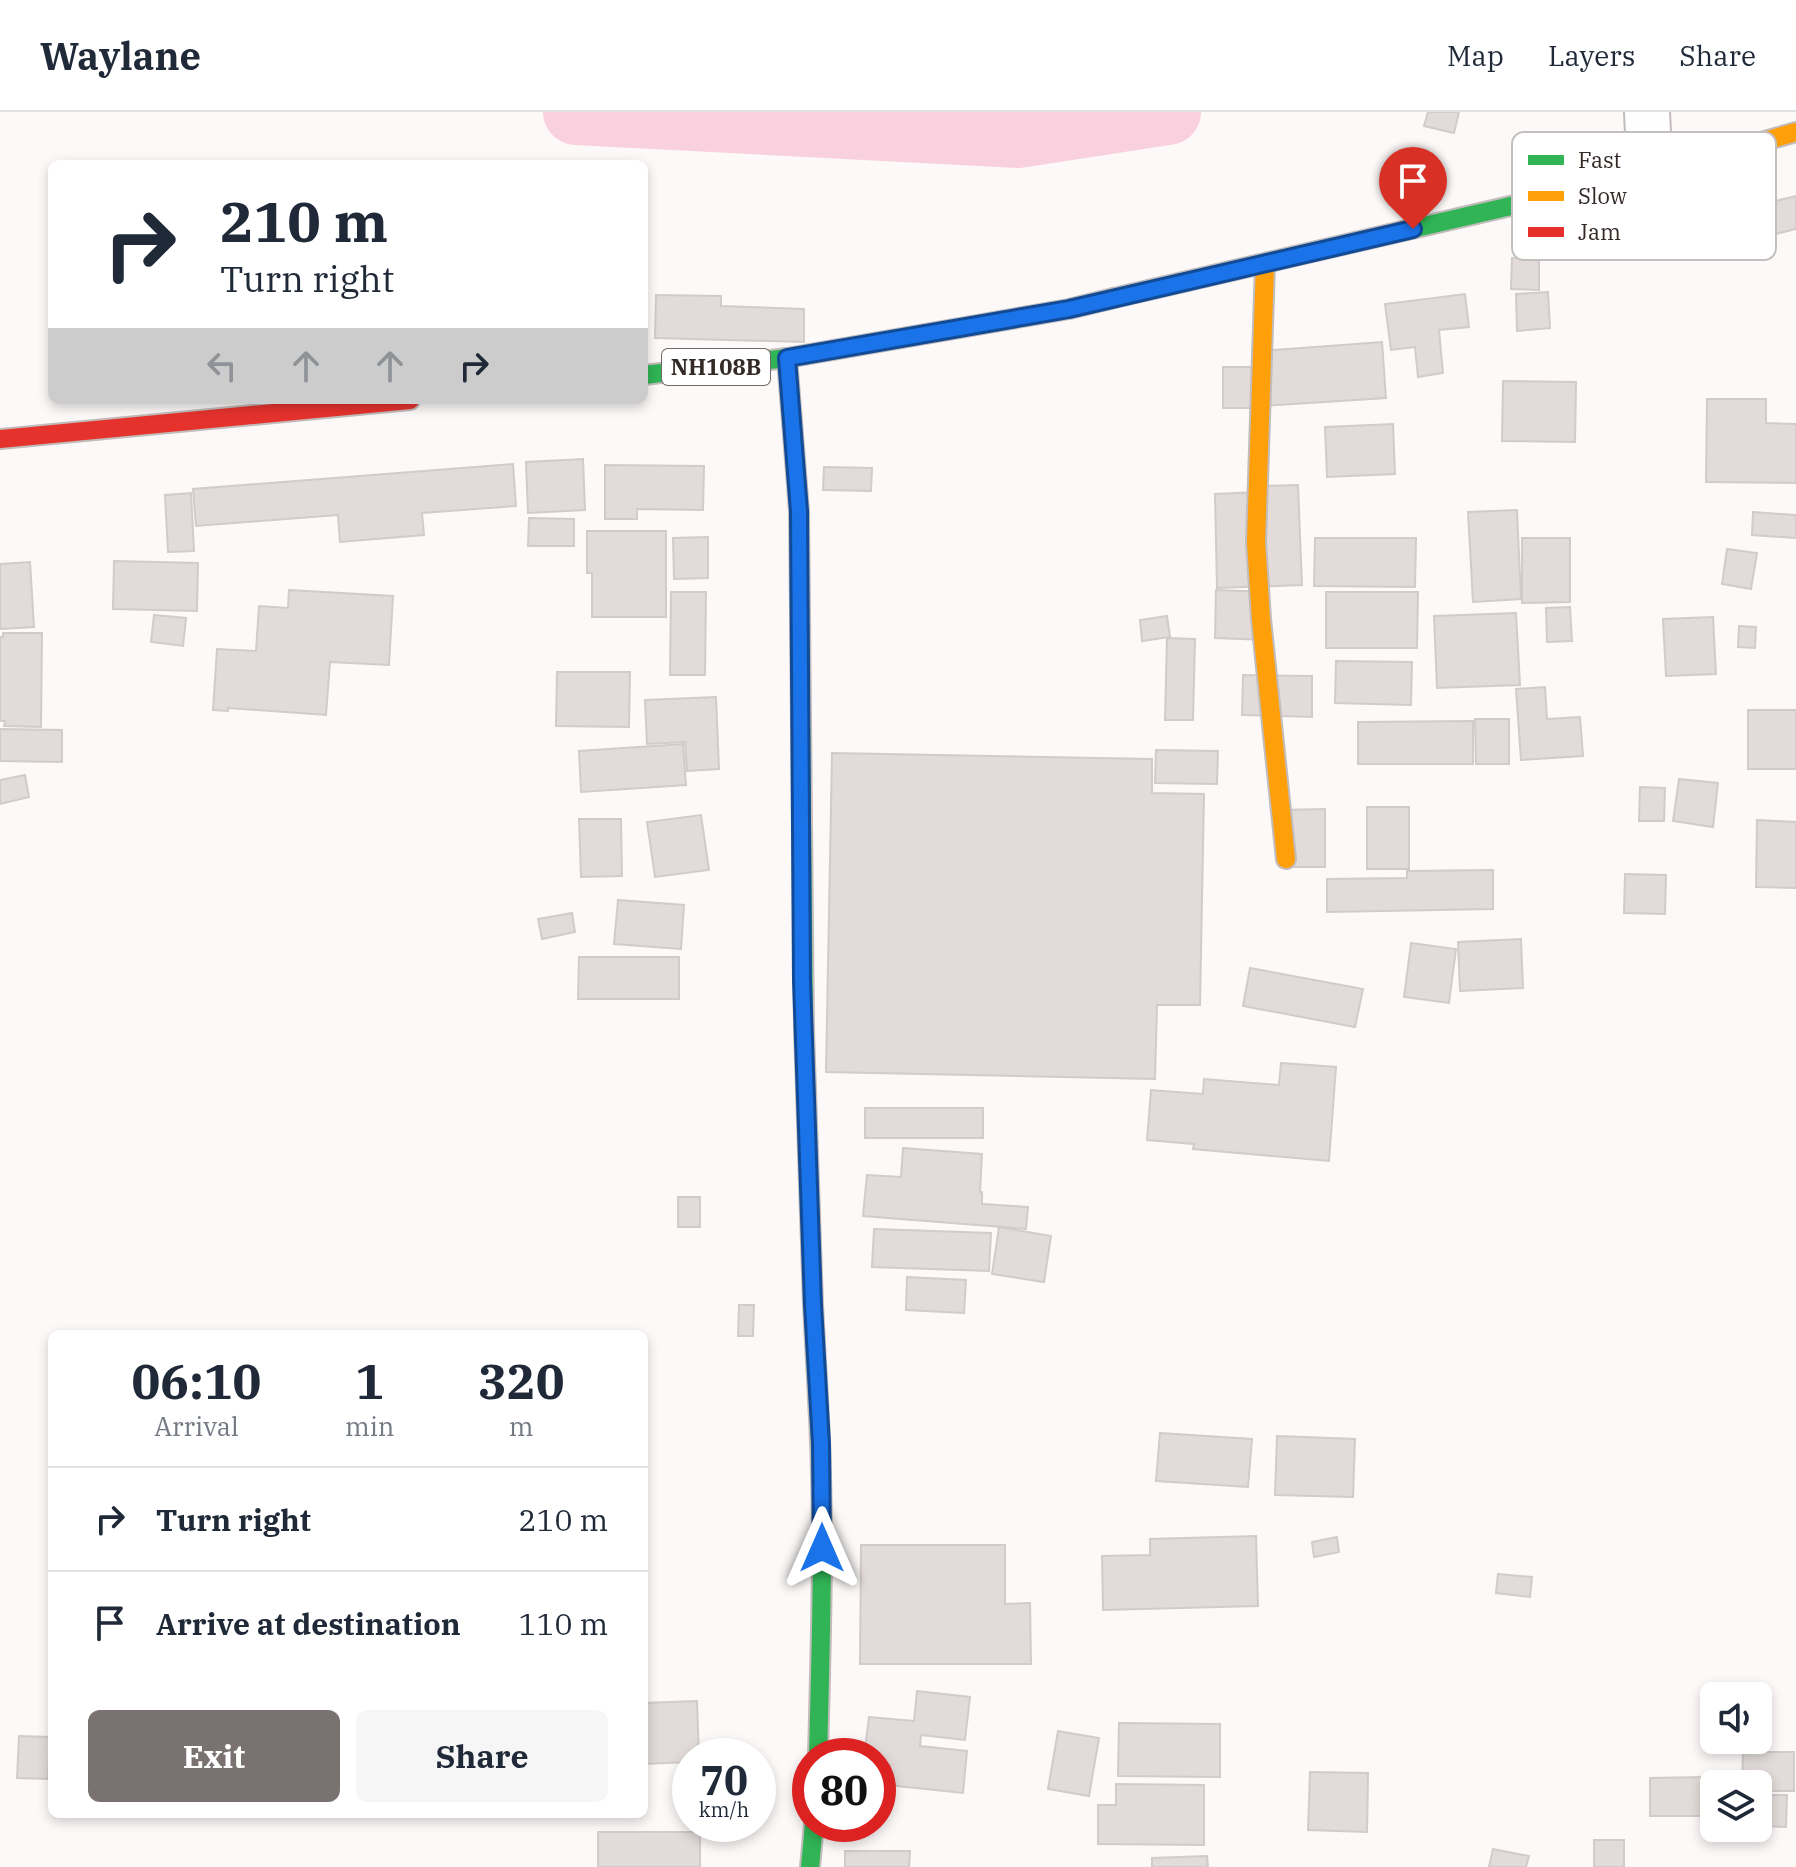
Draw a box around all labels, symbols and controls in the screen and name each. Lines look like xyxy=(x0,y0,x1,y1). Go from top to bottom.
text: Waylane xyxy=(40,31,201,80)
text: Map xyxy=(1447,37,1504,74)
text: Layers xyxy=(1548,37,1635,74)
text: Share xyxy=(1679,37,1756,74)
legend xyxy=(1512,132,1776,260)
text: Fast xyxy=(1578,145,1621,174)
pin xyxy=(1379,147,1447,229)
icon: arrive xyxy=(1391,159,1435,203)
text: Slow xyxy=(1578,181,1627,210)
text: 210 m xyxy=(220,185,388,257)
icon: right xyxy=(88,192,192,296)
text: Jam xyxy=(1578,217,1621,246)
text: Turn right xyxy=(220,255,394,302)
icon: left xyxy=(200,344,244,388)
icon: ahead xyxy=(284,344,328,388)
icon: ahead xyxy=(368,344,412,388)
icon: right xyxy=(452,344,496,388)
road number: NH108B xyxy=(662,349,770,385)
text: 06:10 xyxy=(132,1350,261,1412)
text: 1 xyxy=(355,1350,384,1412)
text: 320 xyxy=(478,1350,564,1412)
text: Arrival xyxy=(154,1409,239,1443)
text: min xyxy=(345,1409,394,1443)
text: m xyxy=(509,1409,534,1443)
icon: right xyxy=(88,1497,132,1541)
text: Turn right xyxy=(156,1500,311,1539)
text: 210 m xyxy=(518,1500,608,1539)
position arrow xyxy=(780,1506,864,1590)
icon: arrive xyxy=(88,1601,132,1645)
text: Arrive at destination xyxy=(156,1604,461,1643)
text: 110 m xyxy=(518,1604,608,1643)
map controls xyxy=(1700,1682,1772,1842)
button: sound xyxy=(1700,1682,1772,1754)
button: Exit xyxy=(88,1710,340,1802)
button: Share xyxy=(356,1710,608,1802)
speed limit sign: 80 xyxy=(792,1738,896,1842)
text: 70 xyxy=(700,1754,748,1806)
button: layers xyxy=(1700,1770,1772,1842)
text: km/h xyxy=(699,1796,749,1823)

